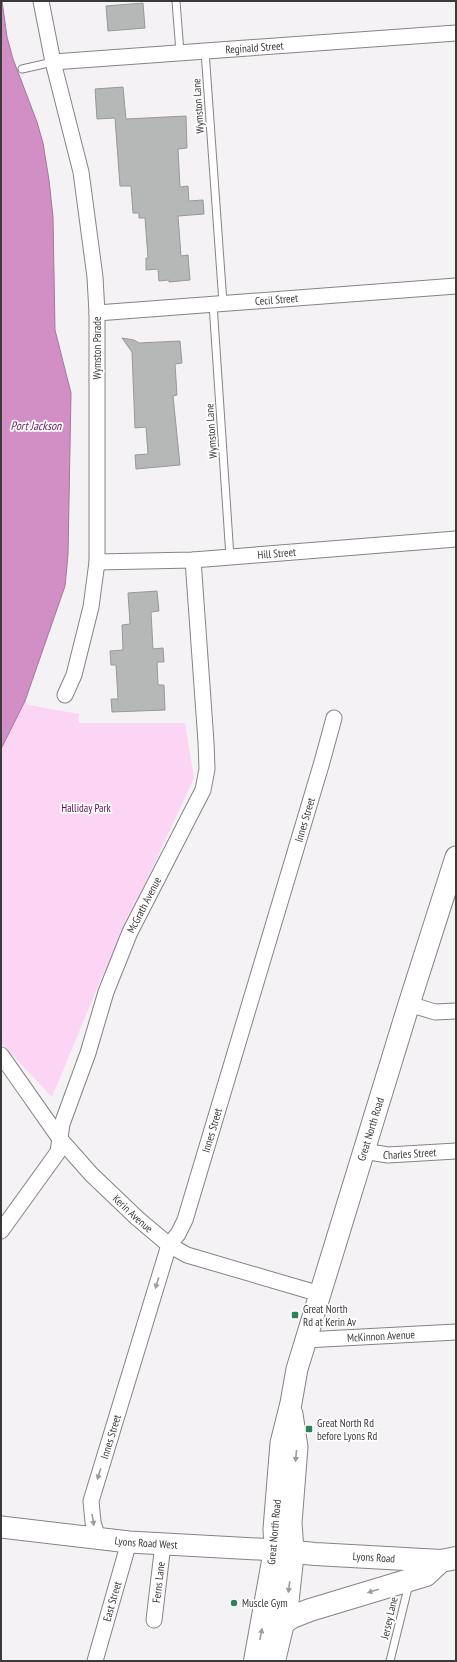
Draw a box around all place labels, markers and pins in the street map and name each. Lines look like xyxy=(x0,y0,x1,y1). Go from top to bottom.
place label: Great North Rd at Kerin Av xyxy=(303,1302,357,1329)
marker: Great North Rd at Kerin Av xyxy=(290,1310,300,1320)
place label: Great North Rd before Lyons Rd xyxy=(317,1416,377,1443)
marker: Great North Rd before Lyons Rd xyxy=(304,1424,314,1434)
place label: Muscle Gym xyxy=(242,1596,288,1610)
marker: Muscle Gym xyxy=(229,1598,239,1608)

